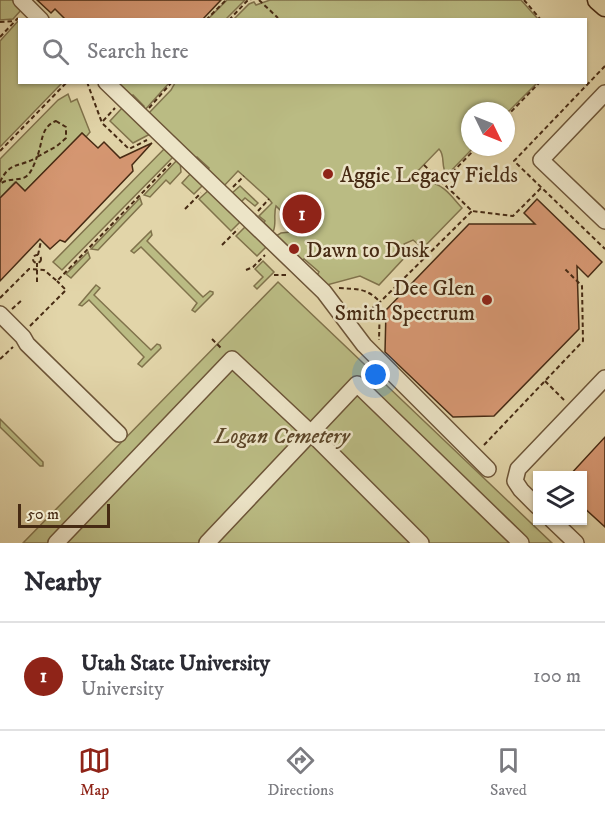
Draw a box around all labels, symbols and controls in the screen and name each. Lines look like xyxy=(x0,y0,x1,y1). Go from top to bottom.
search box xyxy=(18,18,587,84)
icon: search xyxy=(39,35,72,68)
text: Search here xyxy=(87,38,189,65)
north arrow xyxy=(461,102,515,156)
place label: Aggie Legacy Fields xyxy=(340,162,518,189)
marker: Aggie Legacy Fields xyxy=(321,167,335,181)
pin: 1 xyxy=(282,192,322,236)
place label: Dawn to Dusk xyxy=(306,237,430,264)
marker: Dawn to Dusk xyxy=(287,242,301,256)
place label: Dee Glen Smith Spectrum xyxy=(334,275,475,327)
marker: Dee Glen Smith Spectrum xyxy=(480,293,494,307)
your location xyxy=(361,360,390,389)
park label: Logan Cemetery xyxy=(212,423,351,450)
map controls xyxy=(533,471,587,525)
button: layers xyxy=(533,471,587,525)
scale bar xyxy=(18,501,110,528)
text: 50 m xyxy=(27,504,59,524)
text: Nearby xyxy=(24,566,101,599)
text: Utah State University xyxy=(81,650,270,677)
text: 1 xyxy=(40,664,47,689)
text: 100 m xyxy=(533,664,581,689)
text: University xyxy=(81,677,164,702)
tab: Map xyxy=(78,744,111,800)
tab: Directions xyxy=(267,744,334,800)
tab: Saved xyxy=(490,744,527,800)

